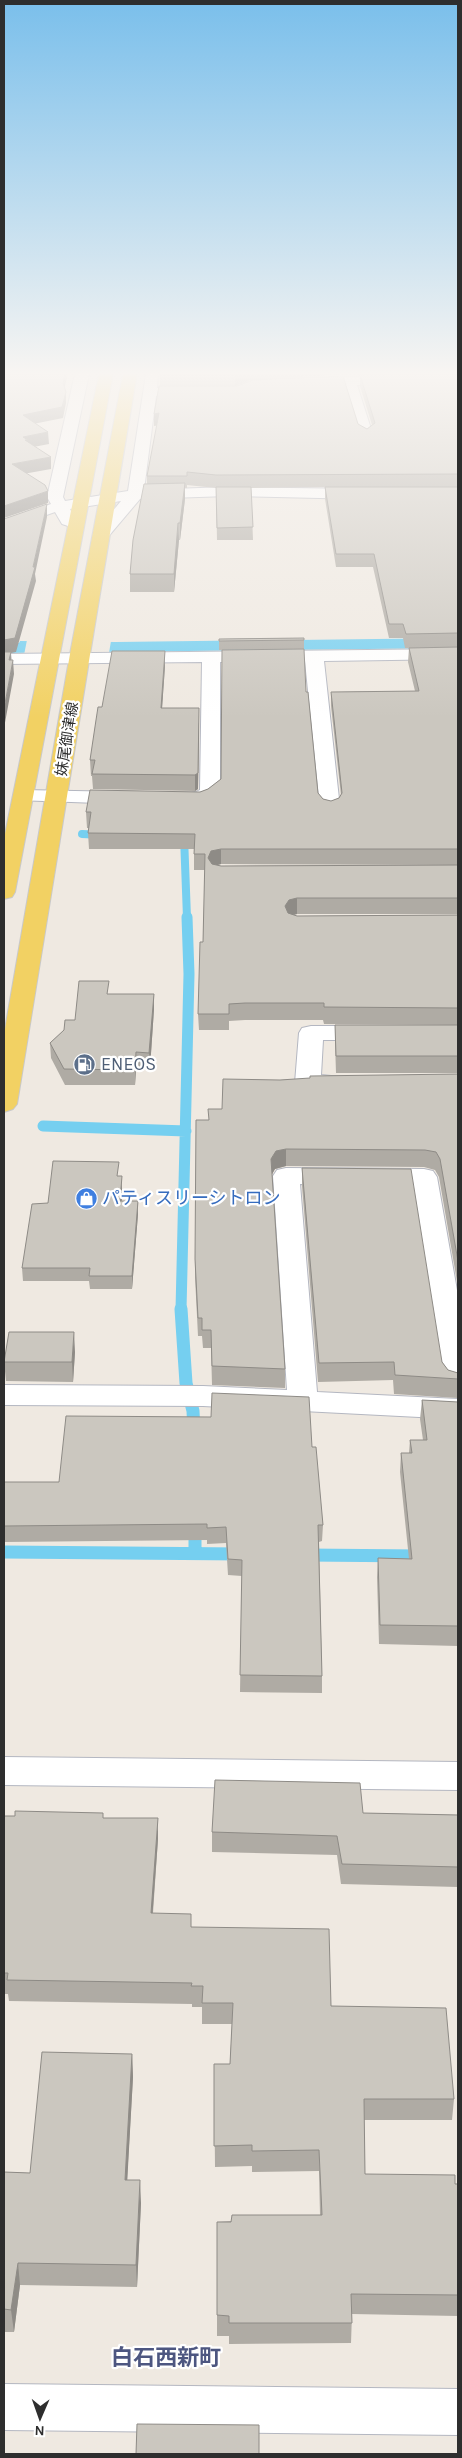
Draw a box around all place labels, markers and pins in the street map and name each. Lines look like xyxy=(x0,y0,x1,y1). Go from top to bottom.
fuel station icon: ENEOS xyxy=(73,1052,97,1076)
place label: ENEOS xyxy=(101,1053,156,1075)
shop icon: パティスリーシトロン xyxy=(74,1186,98,1210)
place label: パティスリーシトロン xyxy=(102,1187,281,1209)

